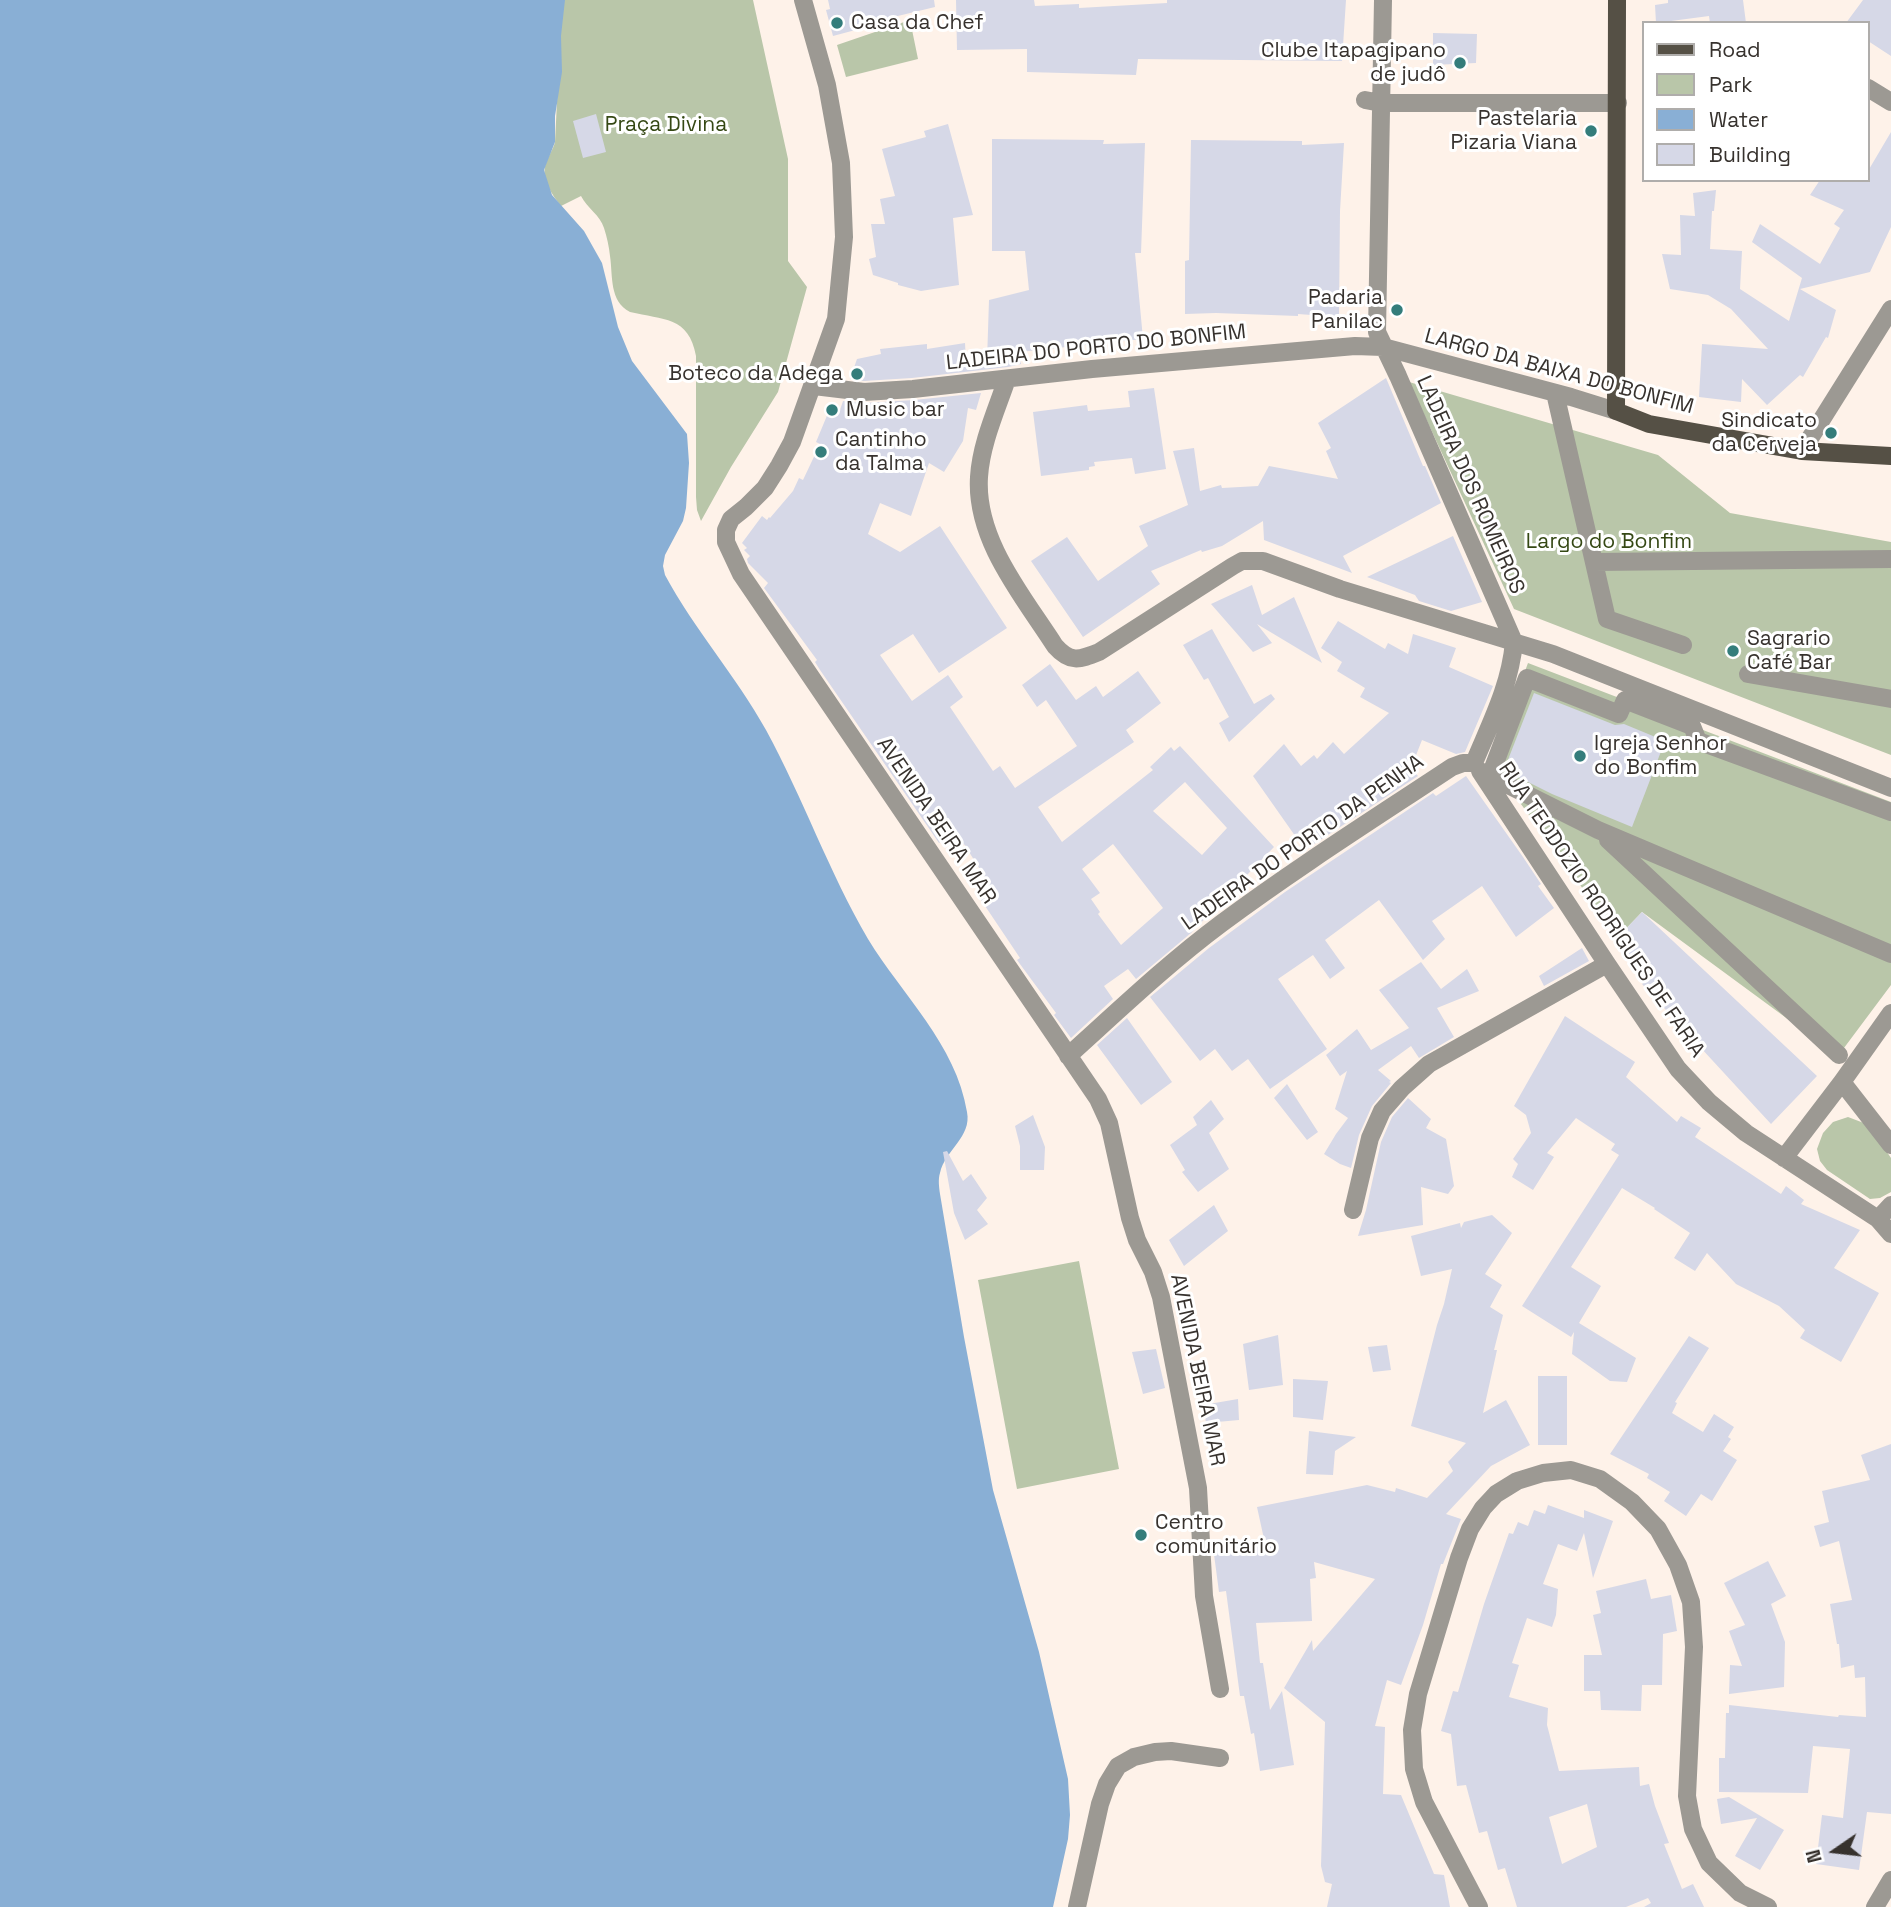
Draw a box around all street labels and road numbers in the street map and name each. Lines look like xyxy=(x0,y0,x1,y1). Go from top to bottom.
street label: LADEIRA DO PORTO DO BONFIM xyxy=(945,320,1247,376)
street label: LARGO DA BAIXA DO BONFIM xyxy=(1422,324,1696,420)
street label: LADEIRA DOS ROMEIROS xyxy=(1410,372,1530,598)
street label: AVENIDA BEIRA MAR xyxy=(871,733,1001,909)
street label: LADEIRA DO PORTO DA PENHA xyxy=(1177,750,1429,936)
street label: RUA TEODOZIO RODRIGUES DE FARIA xyxy=(1492,757,1710,1063)
street label: AVENIDA BEIRA MAR xyxy=(1164,1272,1230,1468)

